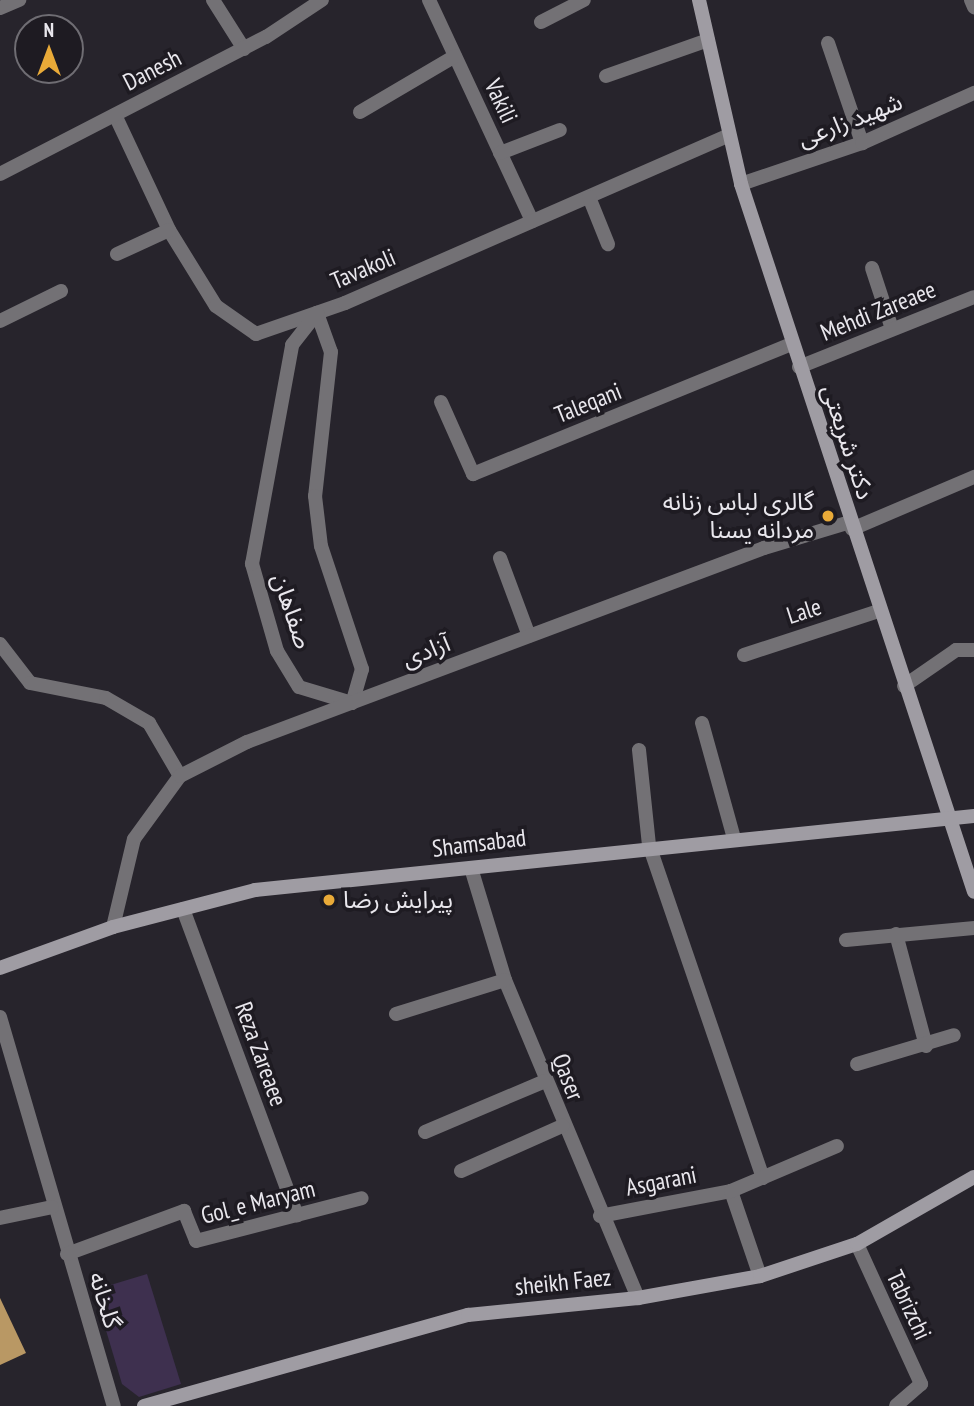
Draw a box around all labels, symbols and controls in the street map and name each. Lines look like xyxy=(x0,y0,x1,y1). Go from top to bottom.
north arrow xyxy=(14,14,84,84)
text: N xyxy=(44,18,54,42)
street label: Danesh xyxy=(118,43,186,97)
street label: Vakili xyxy=(478,75,524,127)
street label: شهید زارعی xyxy=(794,87,906,153)
street label: Tavakoli xyxy=(326,243,400,295)
street label: Mehdi Zareaee xyxy=(816,275,940,347)
street label: Taleqani xyxy=(550,377,626,429)
street label: دکتر شریعتی xyxy=(816,381,880,503)
place label: گالری لباس زنانه مردانه یسنا xyxy=(663,488,814,544)
marker: گالری لباس زنانه مردانه یسنا xyxy=(820,508,836,524)
street label: صفاهان xyxy=(266,570,318,652)
street label: Lale xyxy=(783,592,825,630)
street label: آزادی xyxy=(398,629,454,673)
street label: Shamsabad xyxy=(431,823,527,863)
place label: پیرایش رضا xyxy=(343,886,453,914)
marker: پیرایش رضا xyxy=(321,892,337,908)
street label: Reza Zareaee xyxy=(229,998,293,1110)
street label: Qaser xyxy=(546,1050,590,1104)
street label: Asgarani xyxy=(623,1160,699,1202)
street label: Gol_e Maryam xyxy=(198,1174,318,1230)
street label: sheikh Faez xyxy=(513,1263,613,1301)
street label: Tabrizchi xyxy=(880,1266,938,1344)
street label: گلخانه xyxy=(83,1268,127,1332)

